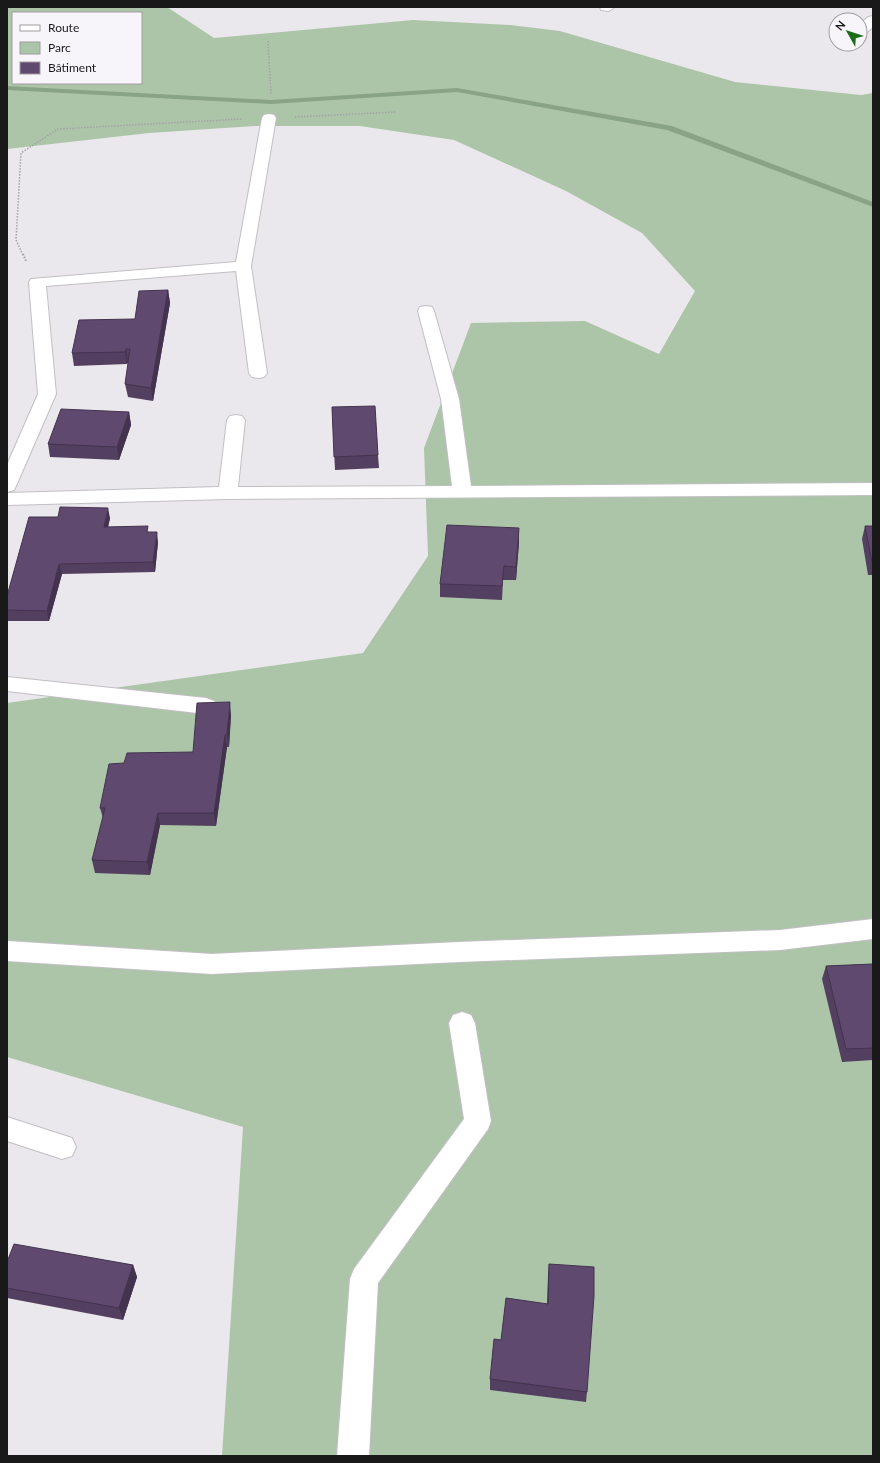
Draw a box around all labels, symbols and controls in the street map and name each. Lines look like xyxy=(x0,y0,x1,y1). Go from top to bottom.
legend xyxy=(12,12,142,84)
north arrow xyxy=(828,12,868,52)
text: N xyxy=(832,18,848,33)
text: Route xyxy=(48,20,79,35)
text: Parc xyxy=(48,40,71,55)
text: Bâtiment xyxy=(48,60,97,75)

